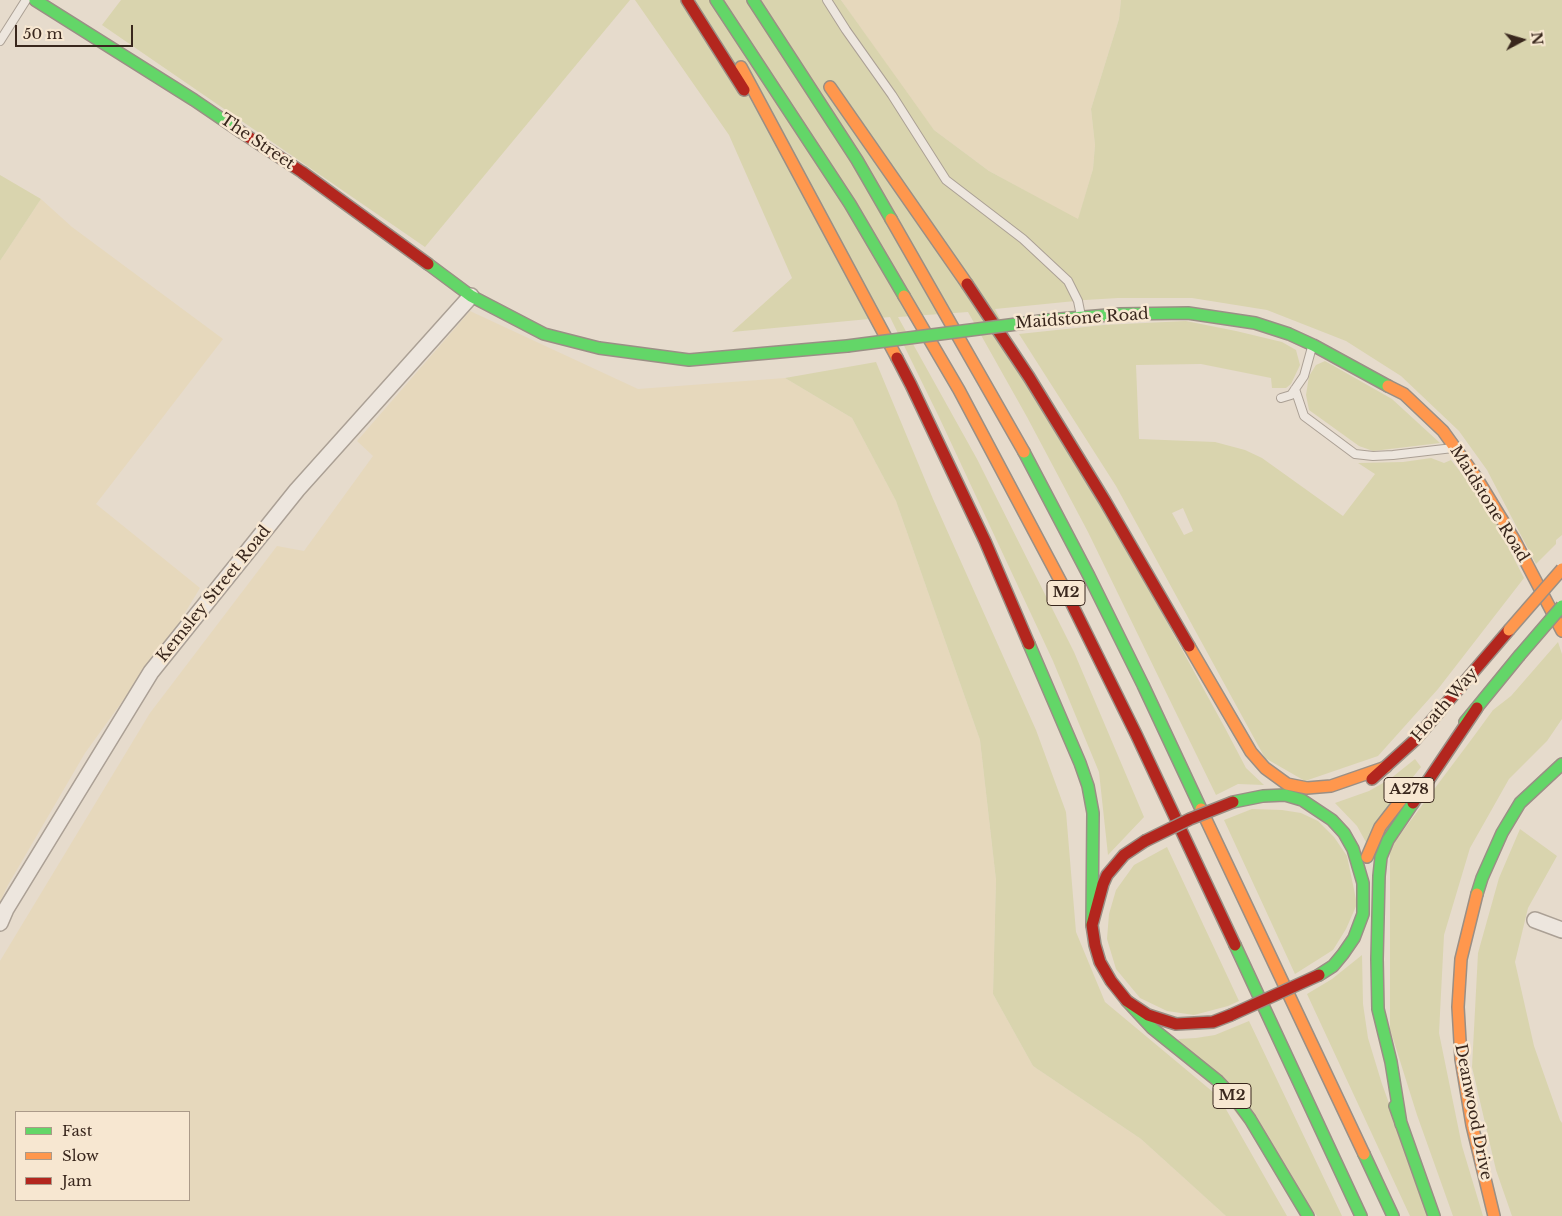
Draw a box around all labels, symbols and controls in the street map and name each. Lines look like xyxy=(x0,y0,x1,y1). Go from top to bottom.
scale bar xyxy=(18,15,135,47)
north arrow xyxy=(1497,15,1547,65)
text: 50 m xyxy=(23,24,63,43)
text: N xyxy=(1527,31,1547,46)
street label: The Street xyxy=(216,110,298,174)
street label: Maidstone Road xyxy=(1015,305,1149,333)
street label: Maidstone Road xyxy=(1445,442,1533,566)
street label: Kemsley Street Road xyxy=(153,522,275,666)
road number: M2 xyxy=(1047,580,1085,606)
street label: Hoath Way xyxy=(1408,664,1482,746)
road number: A278 xyxy=(1384,778,1434,802)
street label: Deanwood Drive xyxy=(1450,1042,1496,1182)
road number: M2 xyxy=(1213,1084,1251,1108)
legend xyxy=(15,1111,190,1201)
text: Fast xyxy=(62,1121,92,1140)
text: Slow xyxy=(62,1146,99,1165)
text: Jam xyxy=(62,1171,92,1190)

